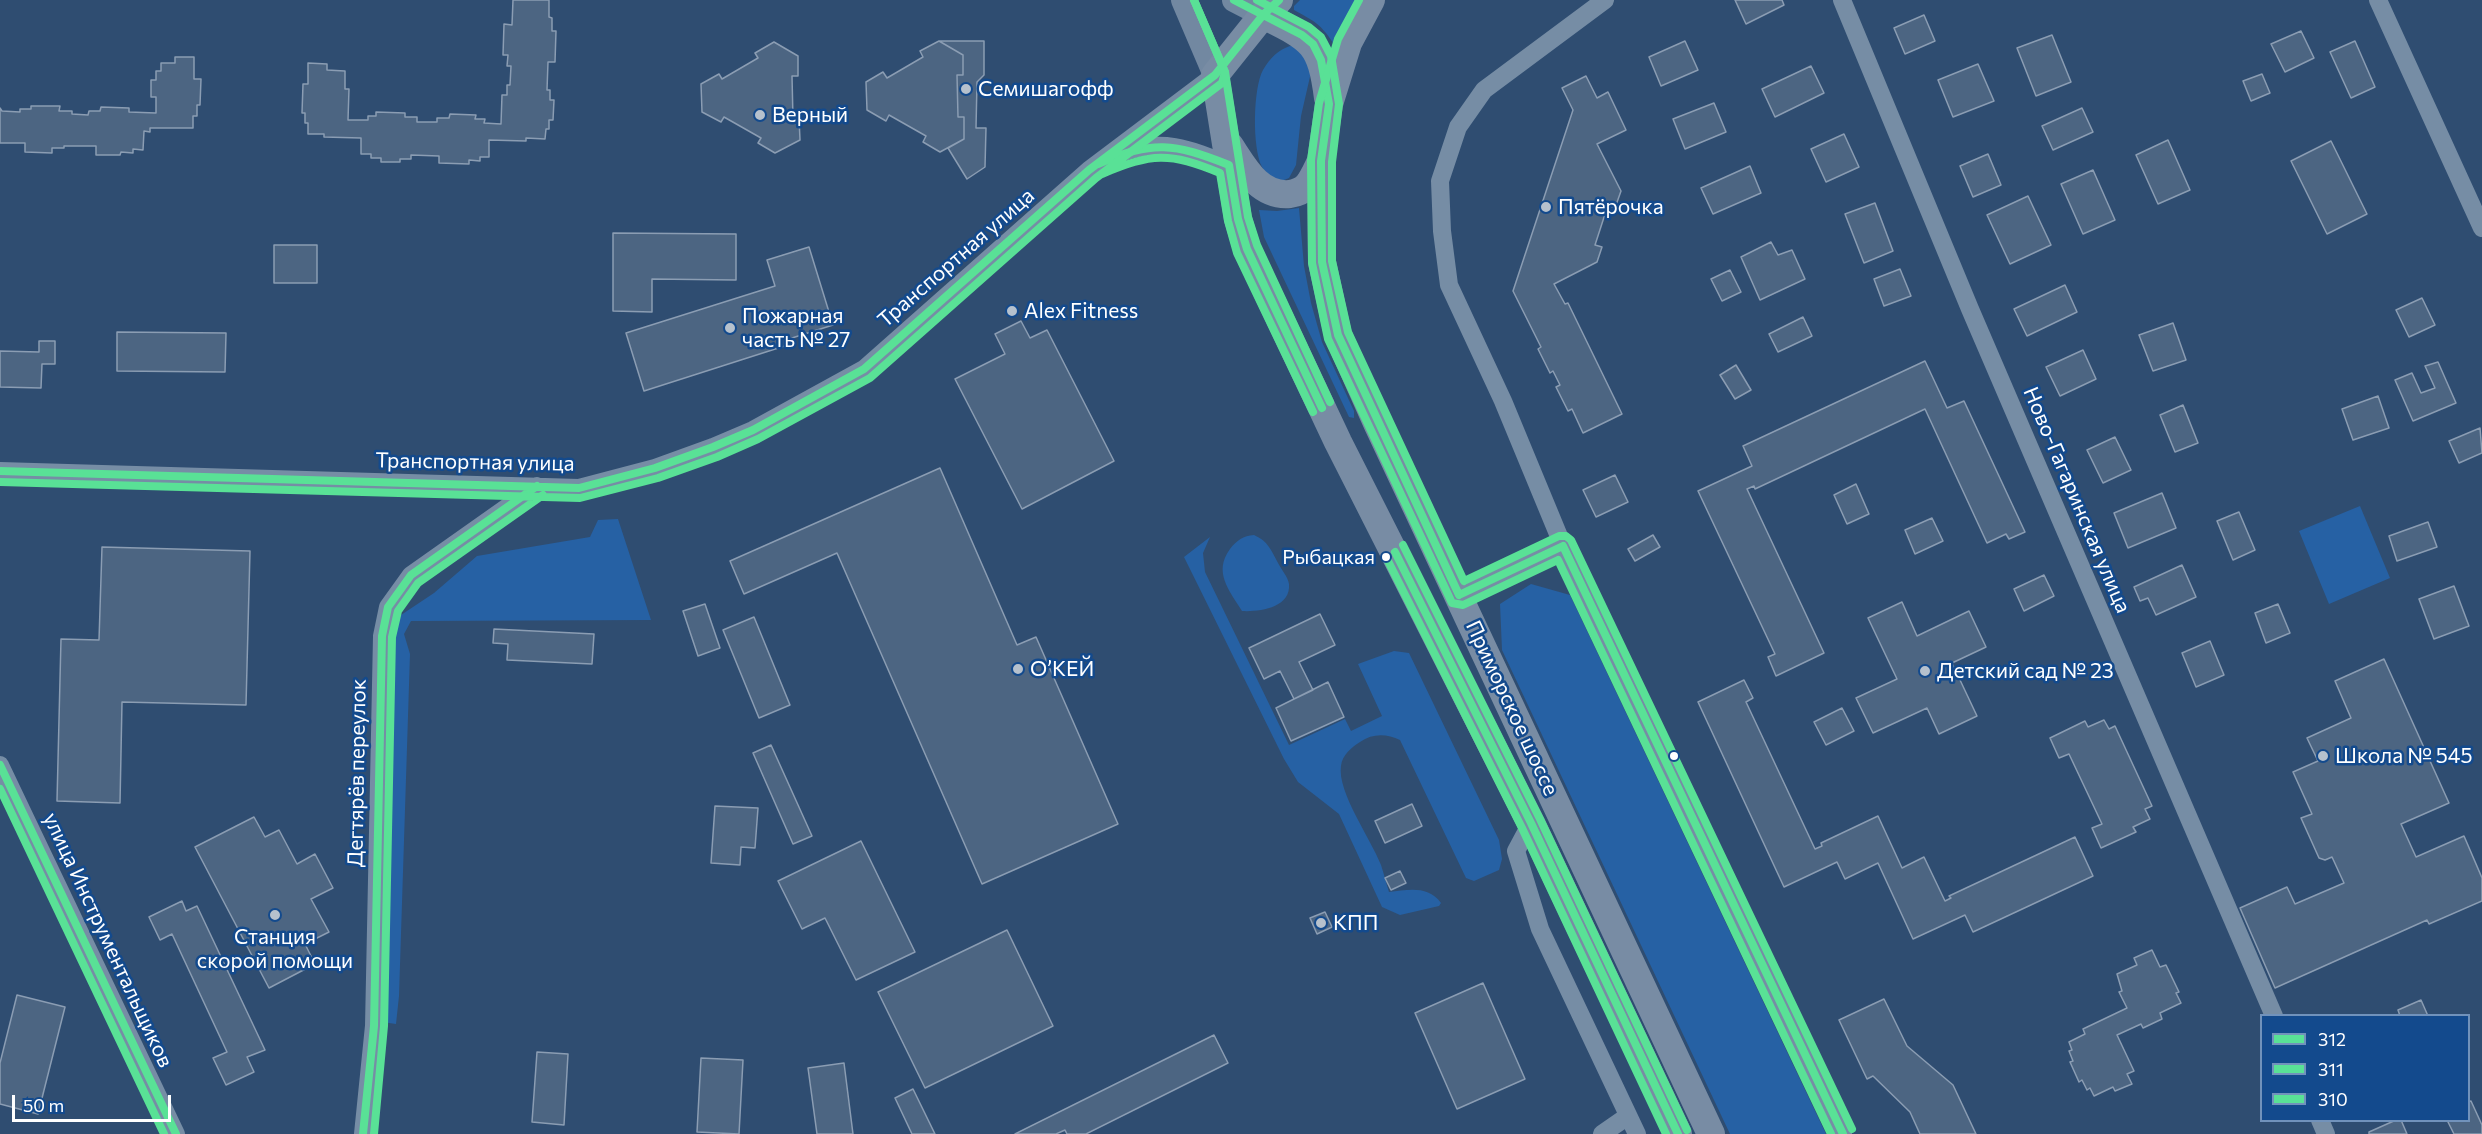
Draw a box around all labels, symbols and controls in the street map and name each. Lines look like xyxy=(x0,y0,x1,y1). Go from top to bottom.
place label: Семишагофф xyxy=(978,76,1114,102)
marker: Семишагофф xyxy=(959,82,973,96)
place label: Верный xyxy=(772,102,848,128)
marker: Верный xyxy=(753,108,767,122)
street label: Транспортная улица xyxy=(873,183,1039,333)
place label: Пятёрочка xyxy=(1558,194,1664,220)
marker: Пятёрочка xyxy=(1539,200,1553,214)
place label: Alex Fitness xyxy=(1024,298,1138,324)
place label: Пожарная часть № 27 xyxy=(742,303,850,353)
marker: Alex Fitness xyxy=(1005,304,1019,318)
marker: Пожарная часть № 27 xyxy=(723,321,737,335)
street label: Ново-Гагаринская улица xyxy=(2018,383,2136,617)
street label: Транспортная улица xyxy=(375,448,575,476)
place label: Рыбацкая xyxy=(1282,545,1375,569)
marker: Рыбацкая xyxy=(1380,551,1392,563)
street label: Приморское шоссе xyxy=(1460,616,1564,800)
place label: О’КЕЙ xyxy=(1030,656,1094,682)
place label: Детский сад № 23 xyxy=(1937,658,2114,684)
marker: О’КЕЙ xyxy=(1011,662,1025,676)
marker: Детский сад № 23 xyxy=(1918,664,1932,678)
street label: Дегтярёв переулок xyxy=(343,679,371,867)
place label: Школа № 545 xyxy=(2335,743,2472,769)
marker: Школа № 545 xyxy=(2316,749,2330,763)
unlabelled marker xyxy=(1668,750,1680,762)
street label: улица Инструментальщиков xyxy=(38,809,178,1071)
marker: Станция скорой помощи xyxy=(268,908,282,922)
place label: КПП xyxy=(1333,910,1378,936)
marker: КПП xyxy=(1314,916,1328,930)
place label: Станция скорой помощи xyxy=(197,924,353,974)
legend xyxy=(2260,1014,2470,1122)
text: 312 xyxy=(2318,1028,2346,1050)
text: 311 xyxy=(2318,1058,2344,1080)
scale bar xyxy=(15,1083,174,1121)
text: 310 xyxy=(2318,1088,2348,1110)
text: 50 m xyxy=(23,1094,64,1116)

